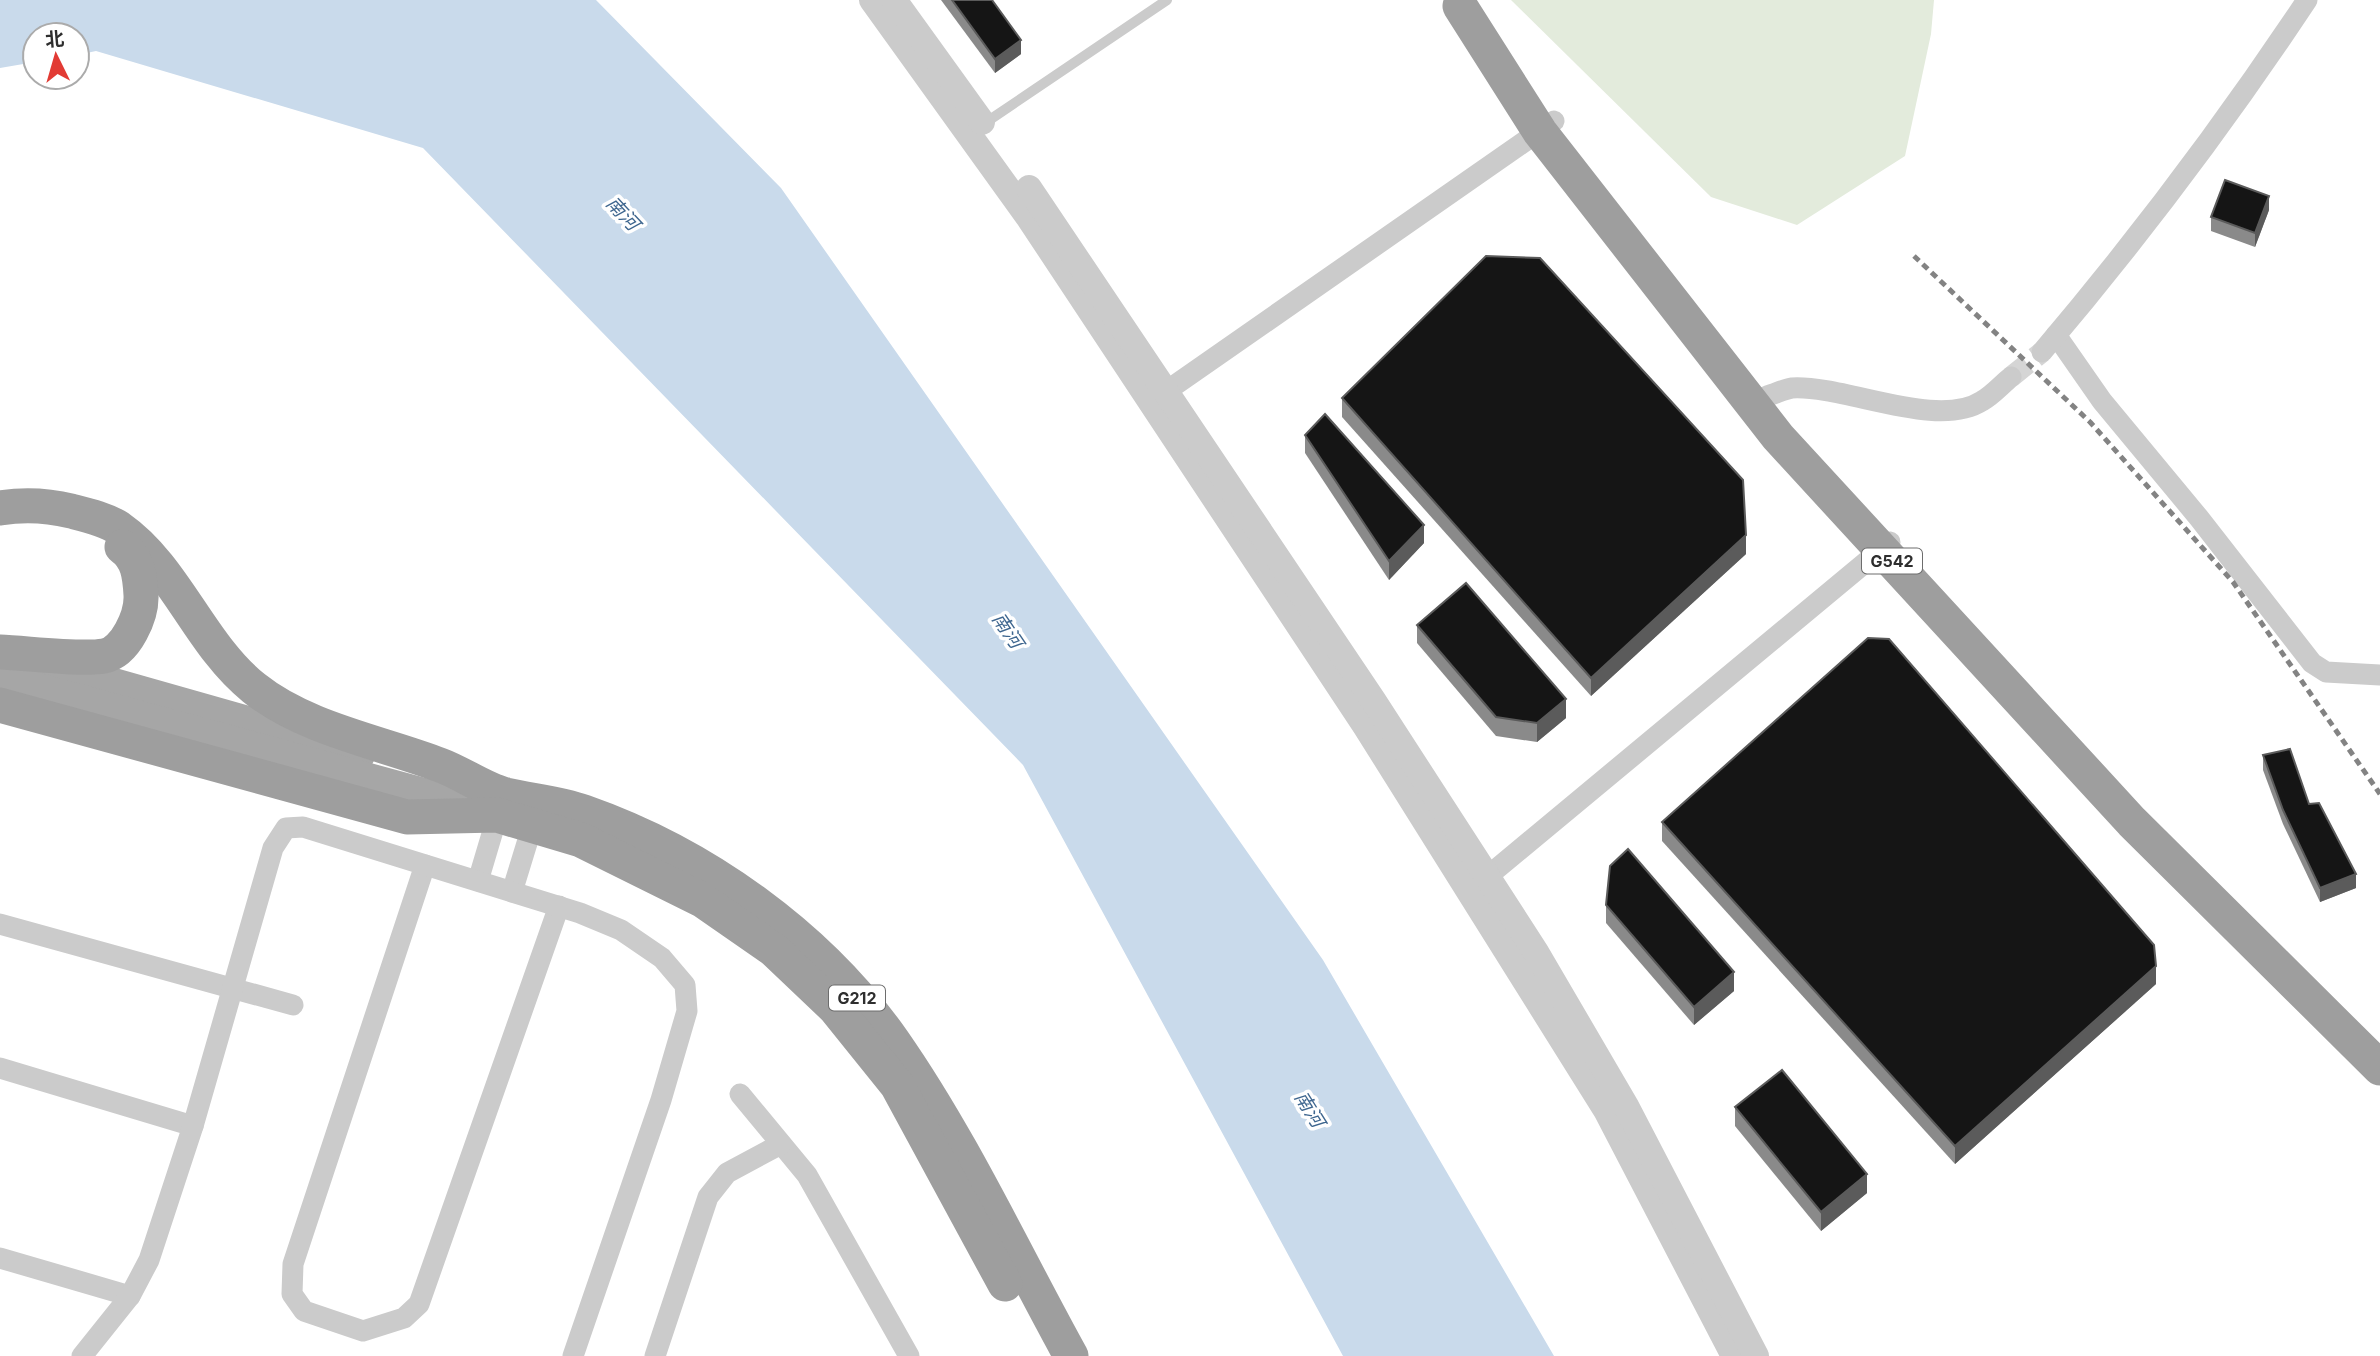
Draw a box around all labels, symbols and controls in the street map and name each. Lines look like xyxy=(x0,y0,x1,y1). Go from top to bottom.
north arrow xyxy=(21,21,91,91)
text: 北 xyxy=(44,27,65,52)
water label: 南河 xyxy=(601,192,647,238)
road number: G542 xyxy=(1862,548,1922,574)
water label: 南河 xyxy=(987,608,1030,656)
road number: G212 xyxy=(829,986,885,1010)
water label: 南河 xyxy=(1290,1087,1332,1135)

